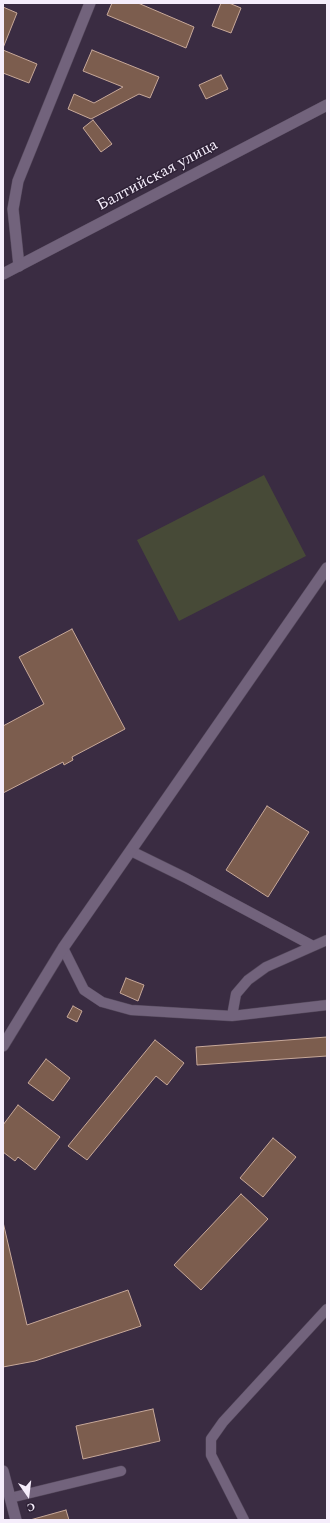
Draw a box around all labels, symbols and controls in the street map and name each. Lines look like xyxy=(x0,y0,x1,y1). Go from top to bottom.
street label: Балтийская улица xyxy=(94,136,222,216)
north arrow xyxy=(8,1475,48,1515)
text: С xyxy=(25,1498,37,1516)

